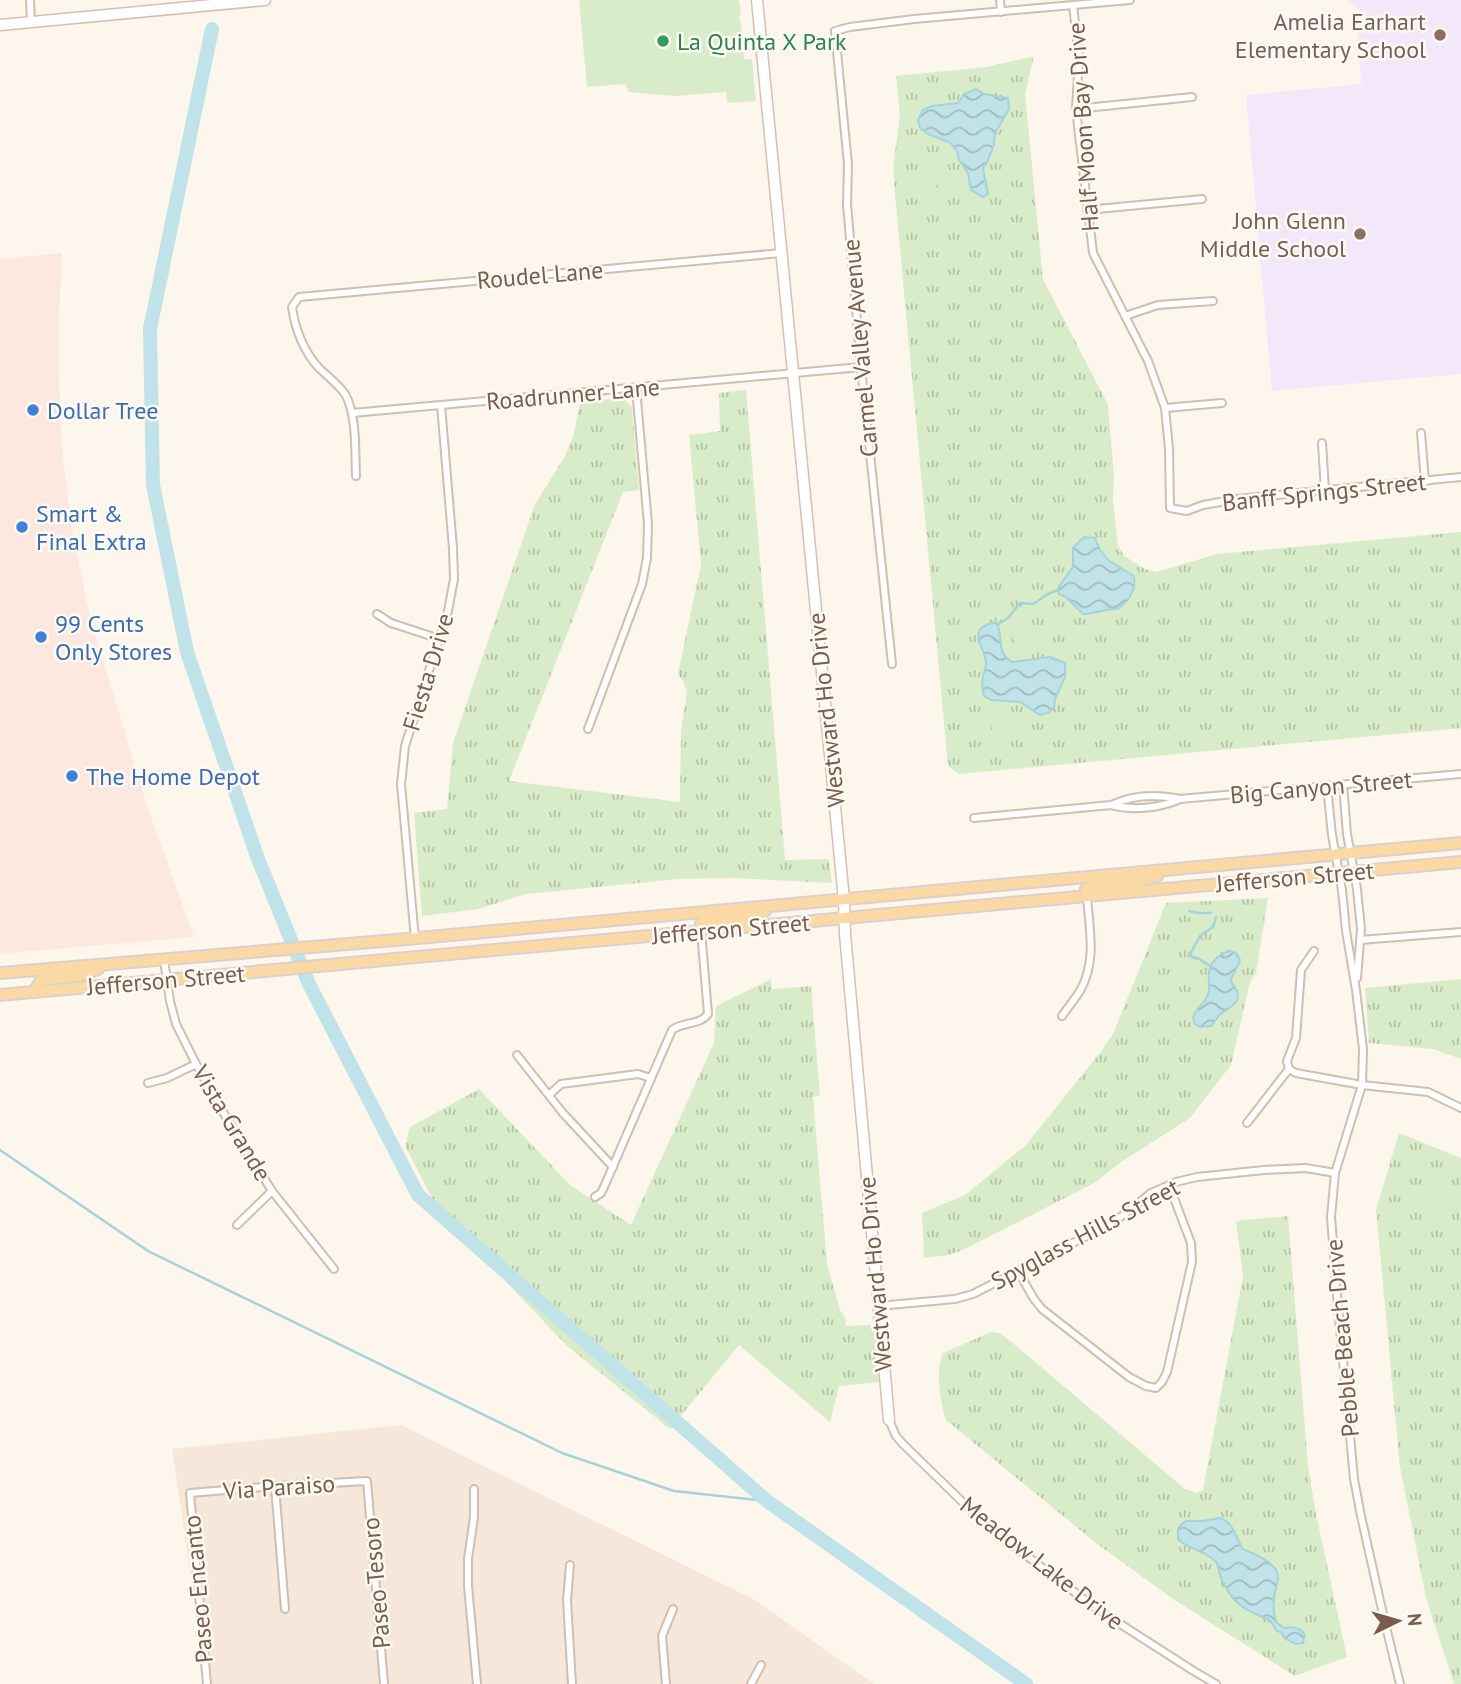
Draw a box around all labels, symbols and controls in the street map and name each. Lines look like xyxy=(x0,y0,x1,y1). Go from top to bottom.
place label: Amelia Earhart Elementary School xyxy=(1235,6,1426,65)
street label: Half Moon Bay Drive xyxy=(1060,21,1106,233)
place label: La Quinta X Park xyxy=(677,26,847,57)
marker: Amelia Earhart Elementary School xyxy=(1432,27,1448,43)
marker: La Quinta X Park xyxy=(655,33,671,49)
place label: John Glenn Middle School xyxy=(1200,205,1346,264)
marker: John Glenn Middle School xyxy=(1352,226,1368,242)
street label: Carmel Valley Avenue xyxy=(835,238,885,458)
street label: Roudel Lane xyxy=(476,254,604,296)
street label: Roadrunner Lane xyxy=(485,371,661,417)
place label: Dollar Tree xyxy=(47,395,158,426)
marker: Dollar Tree xyxy=(25,402,41,418)
street label: Banff Springs Street xyxy=(1220,466,1428,518)
place label: Smart & Final Extra xyxy=(36,498,147,557)
marker: Smart & Final Extra xyxy=(14,519,30,535)
place label: 99 Cents Only Stores xyxy=(55,608,172,667)
street label: Fiesta Drive xyxy=(395,609,461,735)
street label: Westward Ho Drive xyxy=(800,611,852,809)
marker: 99 Cents Only Stores xyxy=(33,629,49,645)
place label: The Home Depot xyxy=(86,761,260,792)
street label: Big Canyon Street xyxy=(1229,764,1413,810)
marker: The Home Depot xyxy=(64,768,80,784)
street label: Jefferson Street xyxy=(1214,855,1375,899)
street label: Jefferson Street xyxy=(650,907,811,951)
street label: Jefferson Street xyxy=(85,958,246,1002)
street label: Vista Grande xyxy=(185,1059,279,1187)
street label: Spyglass Hills Street xyxy=(985,1171,1185,1297)
street label: Westward Ho Drive xyxy=(851,1175,899,1373)
street label: Pebble Beach Drive xyxy=(1318,1238,1366,1438)
street label: Via Paraiso xyxy=(221,1468,336,1506)
street label: Meadow Lake Drive xyxy=(954,1489,1130,1637)
street label: Paseo Encanto xyxy=(176,1514,220,1664)
street label: Paseo Tesoro xyxy=(355,1516,397,1650)
north arrow xyxy=(1363,1586,1433,1656)
text: N xyxy=(1402,1612,1427,1627)

